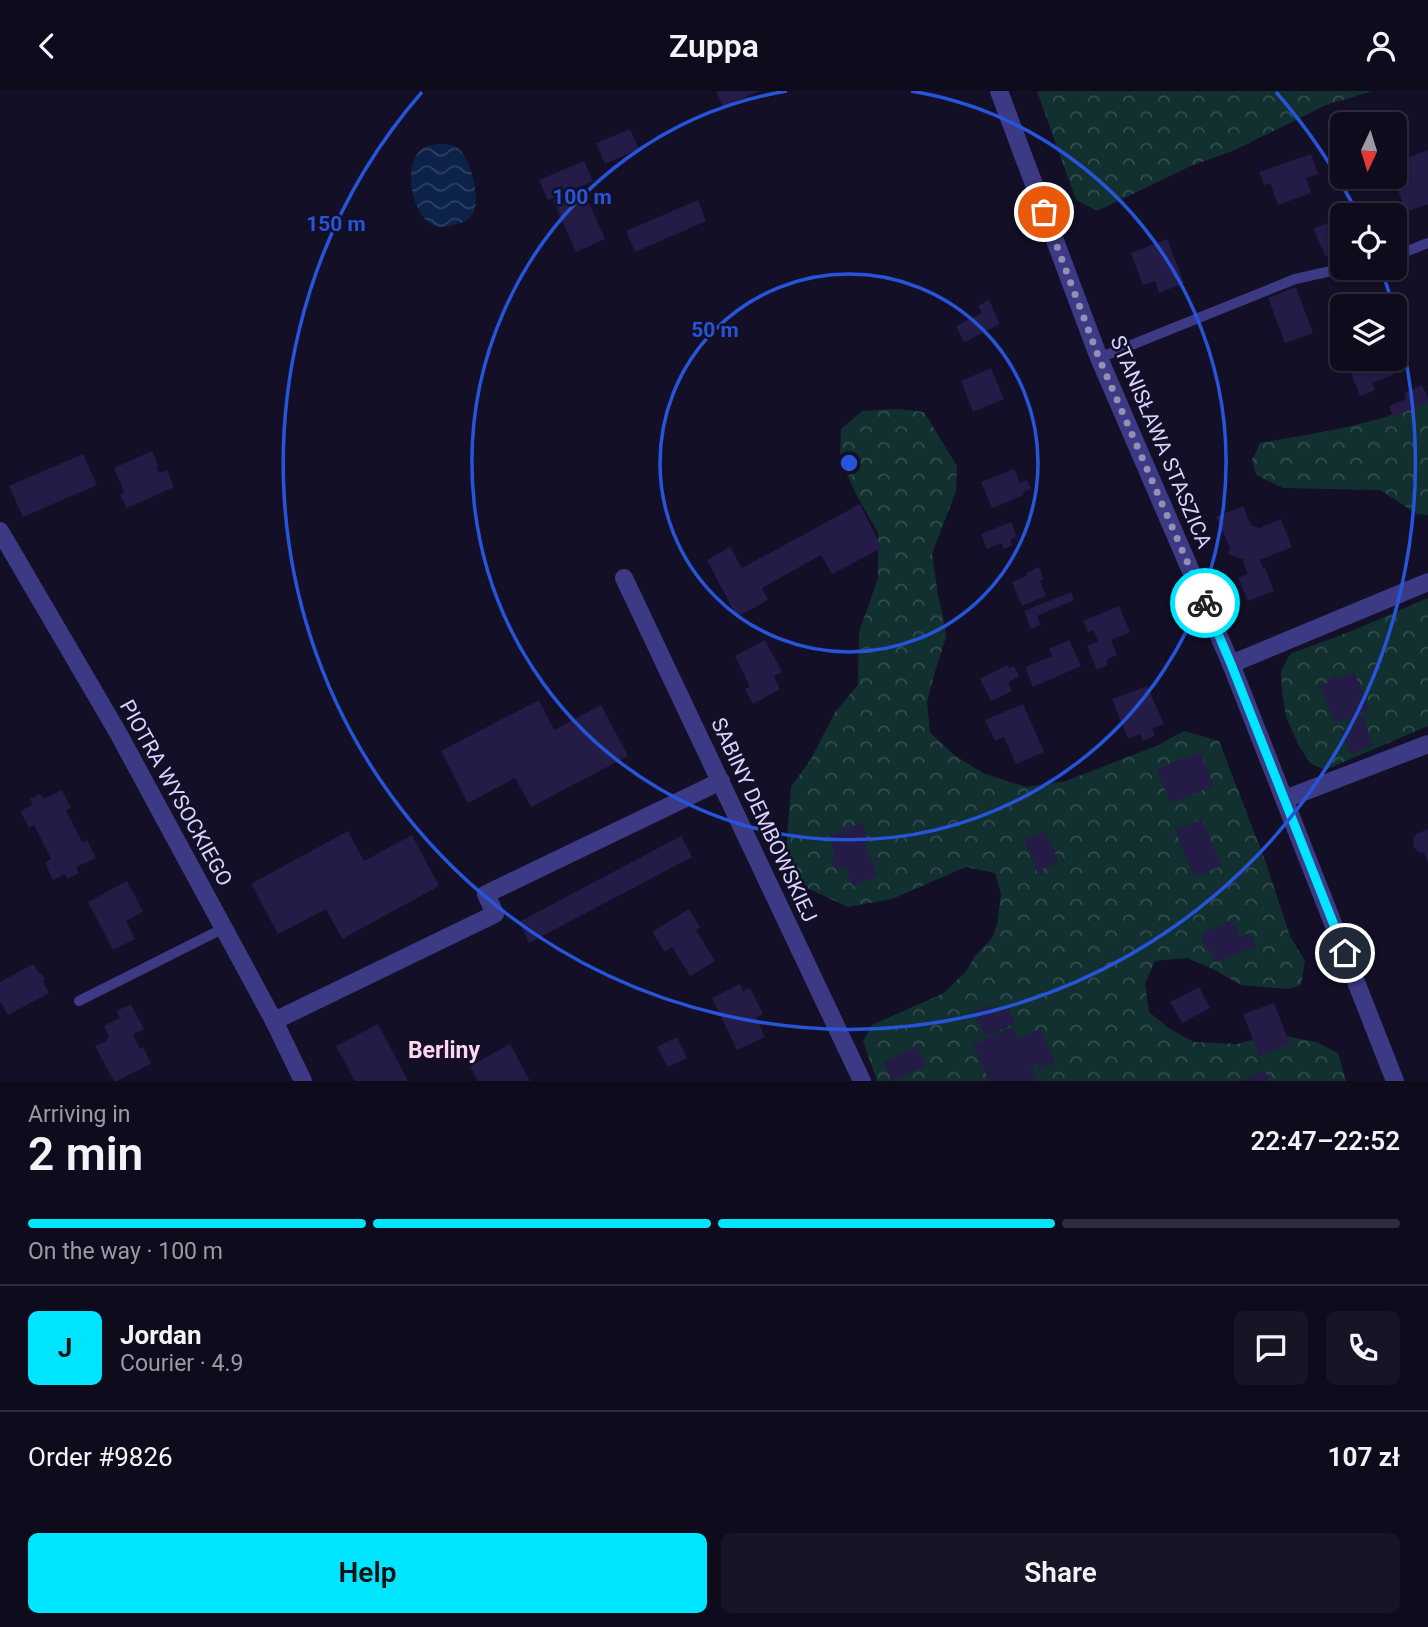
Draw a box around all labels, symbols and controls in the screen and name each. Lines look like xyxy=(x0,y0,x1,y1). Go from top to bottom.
icon: back xyxy=(28,27,66,65)
text: Zuppa xyxy=(669,27,759,65)
icon: person xyxy=(1362,27,1400,65)
north arrow xyxy=(1330,112,1407,189)
map controls xyxy=(1330,112,1407,371)
pin xyxy=(1014,182,1074,242)
text: 100 m xyxy=(552,185,612,209)
icon: bag xyxy=(1025,193,1063,231)
button: locate xyxy=(1330,203,1407,280)
text: 150 m xyxy=(306,212,366,236)
button: layers xyxy=(1330,294,1407,371)
text: 50 m xyxy=(691,318,739,342)
street label: STANISŁAWA STASZICA xyxy=(1105,332,1217,552)
centre of rings xyxy=(837,451,861,475)
courier xyxy=(1170,568,1240,638)
icon: bike xyxy=(1186,584,1224,622)
street label: PIOTRA WYSOCKIEGO xyxy=(115,696,237,890)
street label: SABINY DEMBOWSKIEJ xyxy=(706,714,822,926)
pin xyxy=(1315,923,1375,983)
icon: home xyxy=(1326,934,1364,972)
district label: Berliny xyxy=(408,1037,481,1064)
text: Arriving in xyxy=(28,1101,131,1128)
text: 22:47–22:52 xyxy=(1250,1126,1400,1156)
text: 2 min xyxy=(28,1127,143,1181)
text: On the way · 100 m xyxy=(28,1238,223,1265)
button: chat xyxy=(1234,1311,1308,1385)
button: phone xyxy=(1326,1311,1400,1385)
text: Jordan xyxy=(120,1320,202,1350)
text: J xyxy=(58,1333,72,1363)
text: Courier · 4.9 xyxy=(120,1350,243,1377)
text: Order #9826 xyxy=(28,1442,173,1472)
text: 107 zł xyxy=(1328,1442,1400,1472)
button: Help xyxy=(28,1533,707,1613)
button: Share xyxy=(721,1533,1400,1613)

